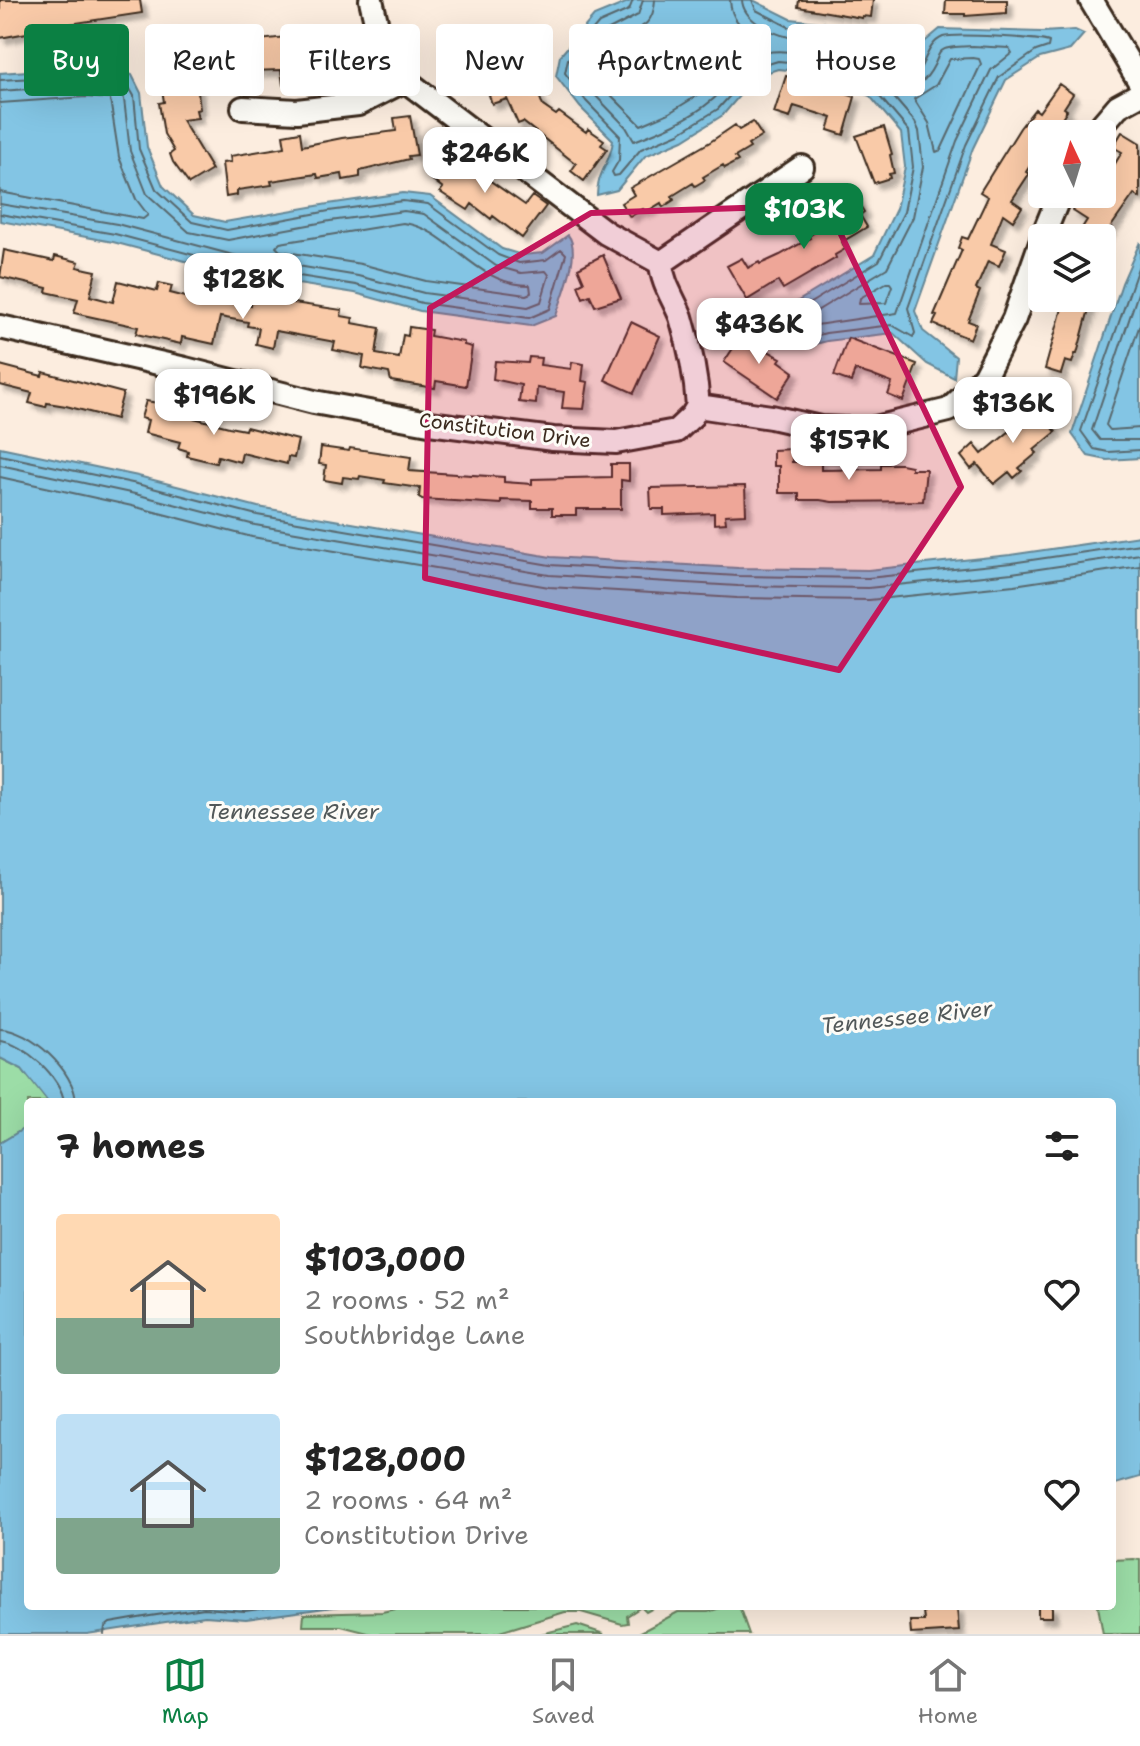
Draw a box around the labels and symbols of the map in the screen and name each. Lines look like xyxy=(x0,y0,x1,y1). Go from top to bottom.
north arrow xyxy=(1028,120,1116,208)
pin: $246K xyxy=(429,127,541,195)
pin: $103K xyxy=(748,183,860,251)
pin: $128K xyxy=(187,253,299,321)
pin: $436K xyxy=(703,298,815,366)
pin: $196K xyxy=(158,369,270,437)
pin: $136K xyxy=(957,377,1069,445)
street label: Constitution Drive xyxy=(418,407,592,453)
pin: $157K xyxy=(793,414,905,482)
water label: Tennessee River xyxy=(207,797,380,826)
water label: Tennessee River xyxy=(820,994,995,1040)

